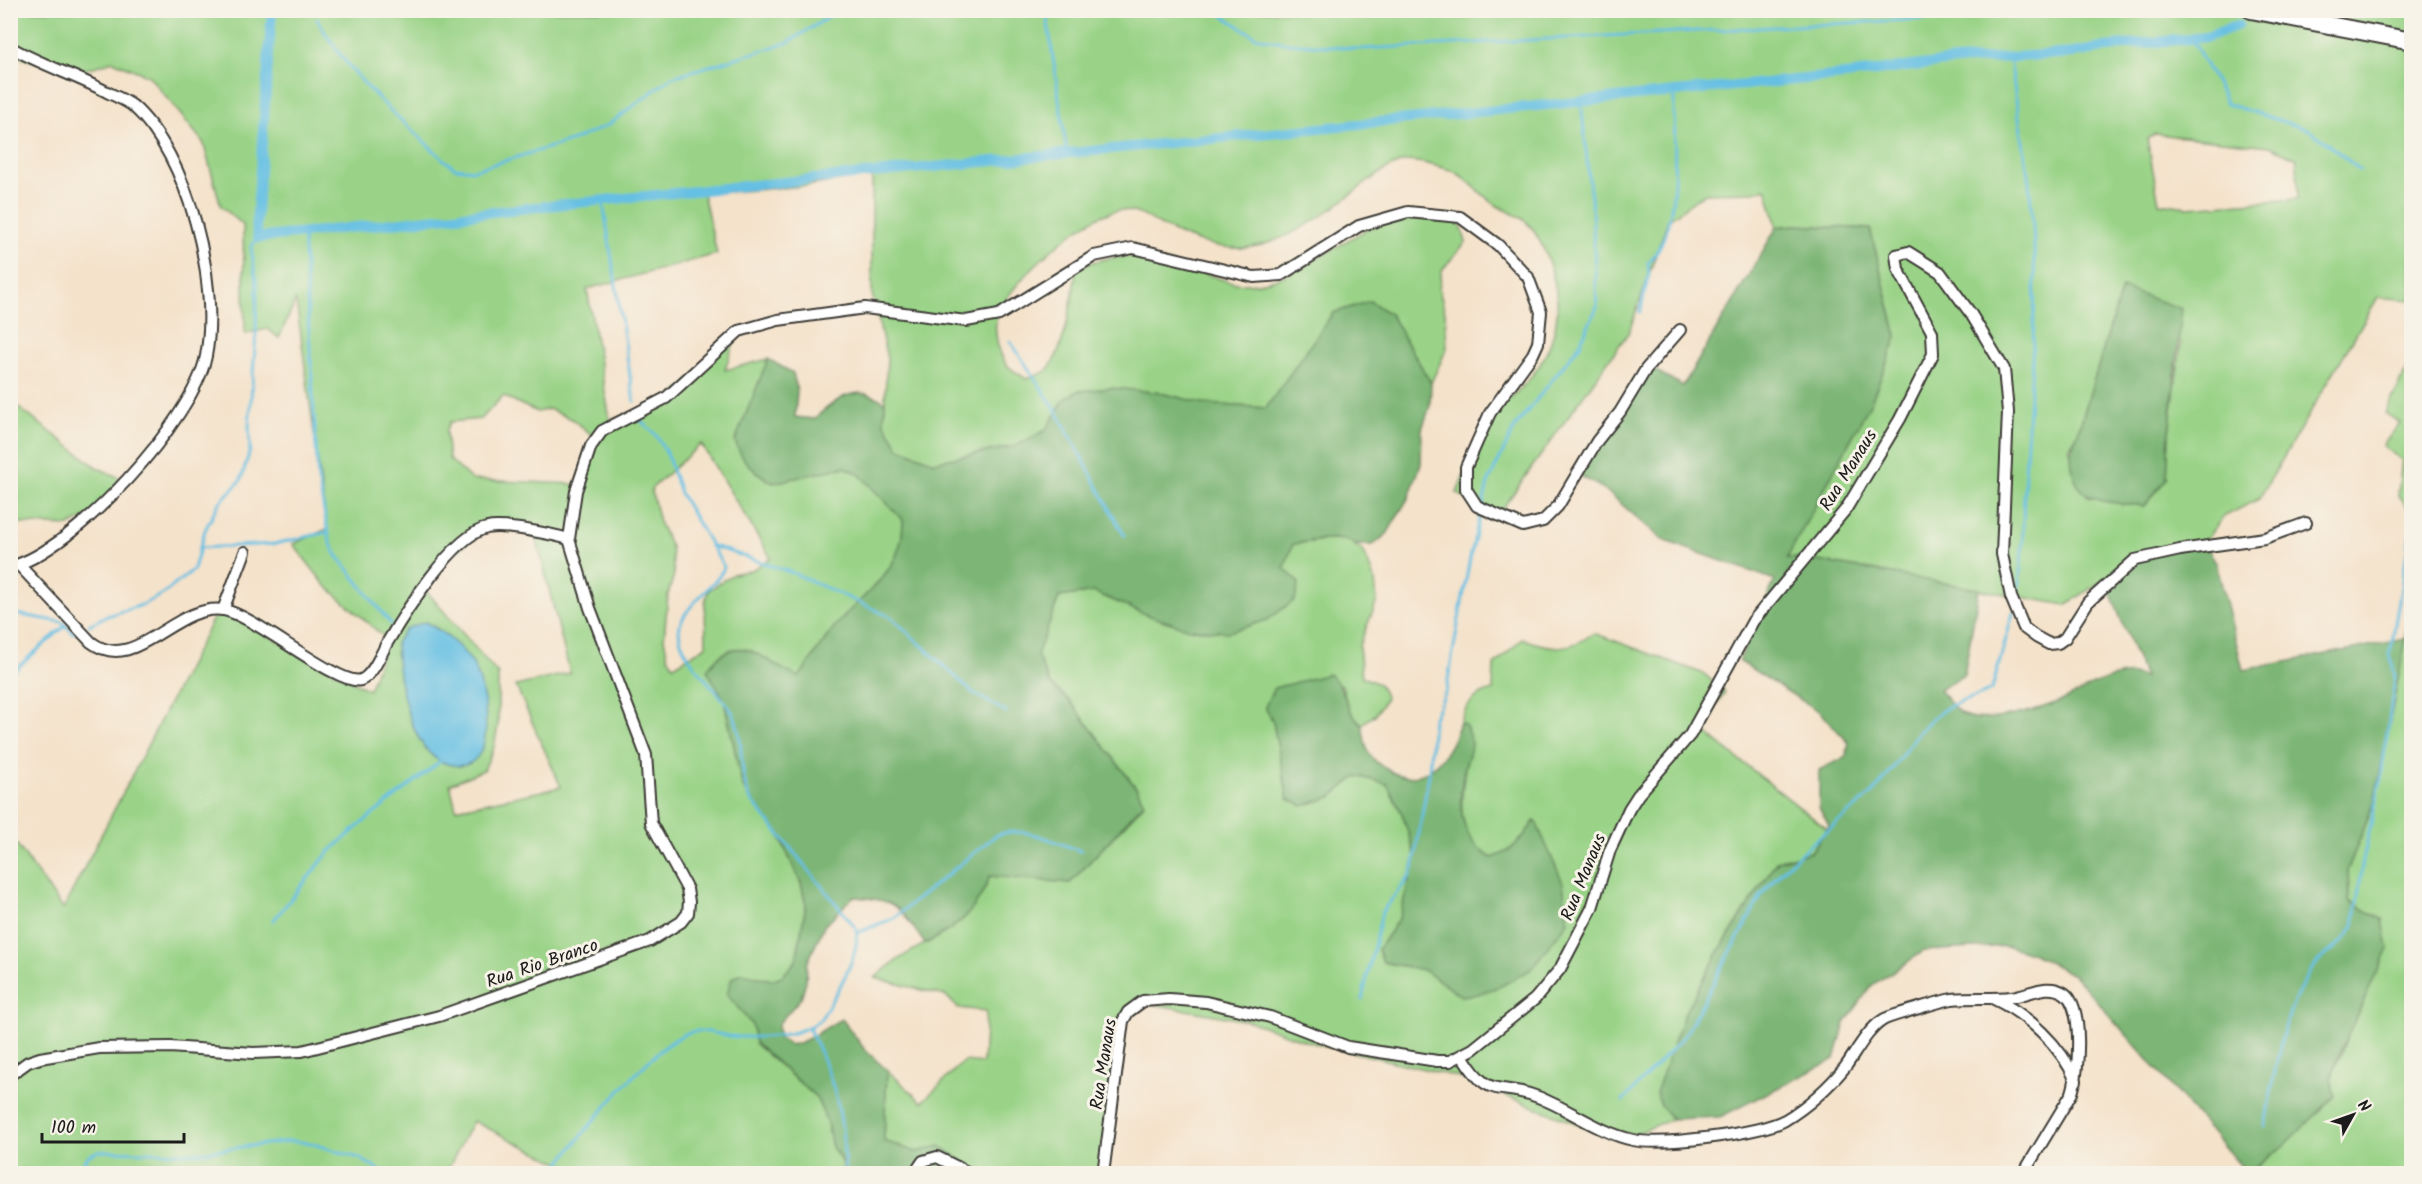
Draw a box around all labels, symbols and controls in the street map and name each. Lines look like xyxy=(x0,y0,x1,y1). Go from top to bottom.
street label: Rua Manaus xyxy=(1813,424,1886,517)
street label: Rua Manaus xyxy=(1554,829,1615,926)
street label: Rua Rio Branco xyxy=(483,932,602,997)
street label: Rua Manaus xyxy=(1083,1016,1126,1112)
north arrow xyxy=(2323,1085,2383,1145)
text: N xyxy=(2351,1094,2376,1118)
scale bar xyxy=(42,1106,184,1144)
text: 100 m xyxy=(51,1114,96,1143)

